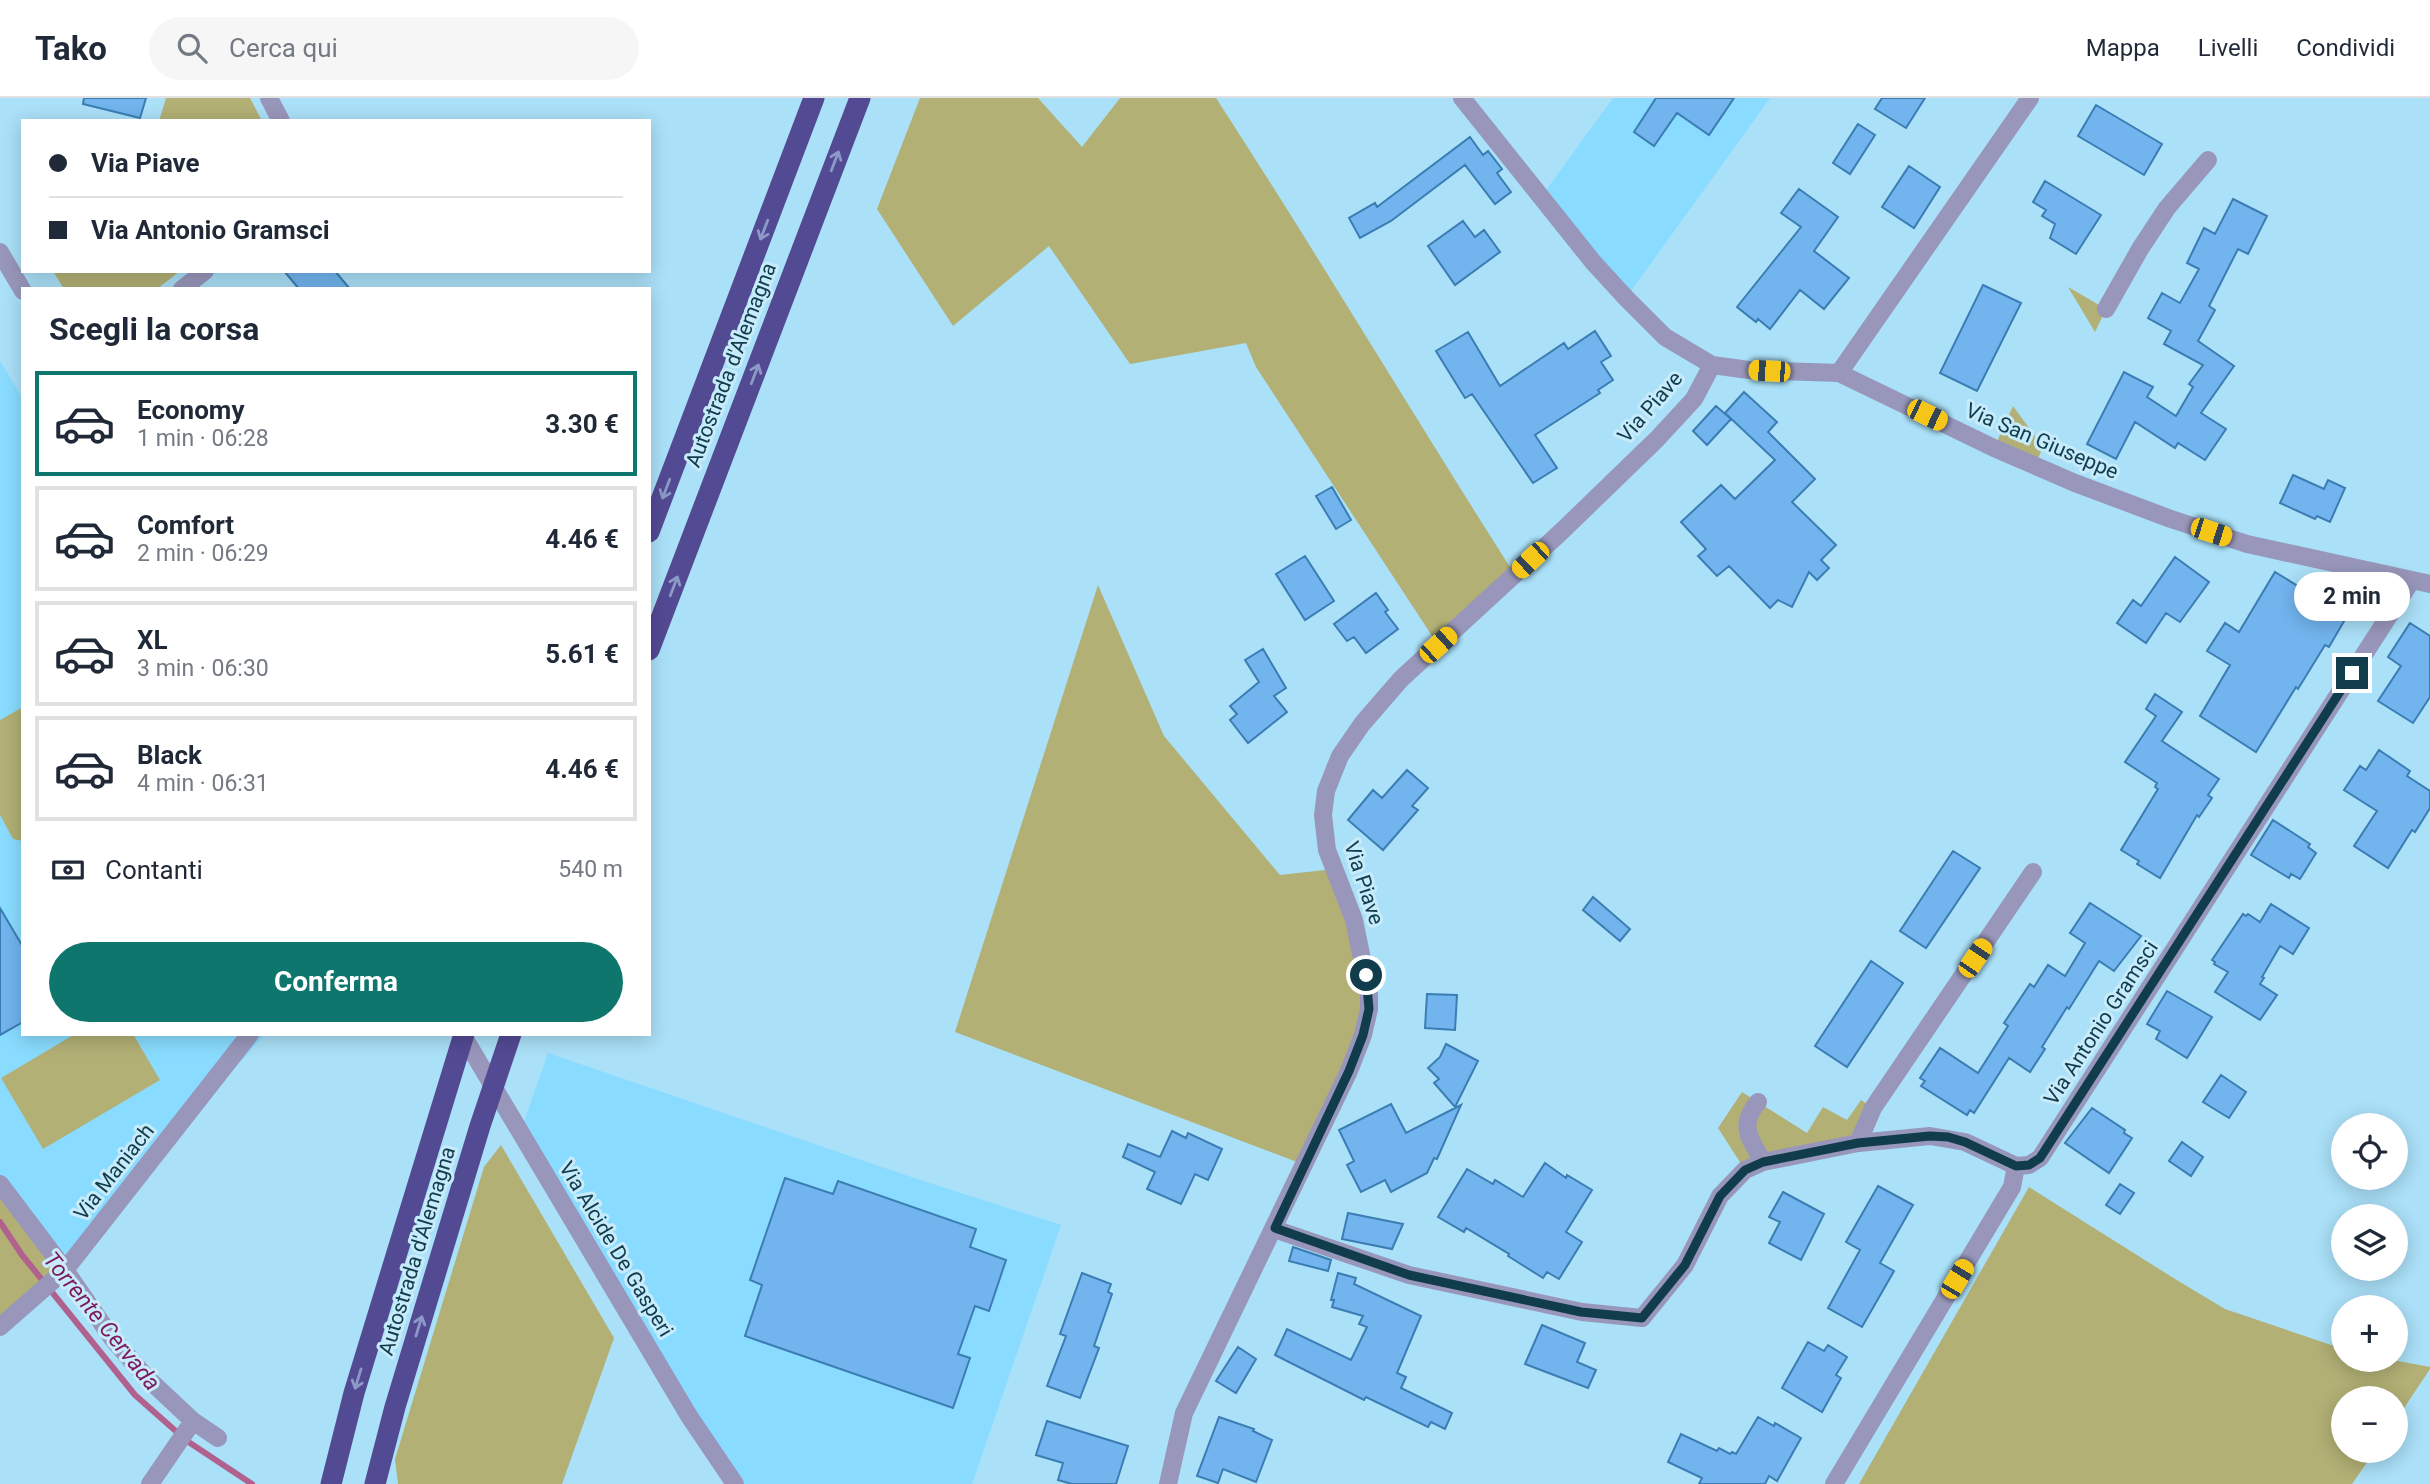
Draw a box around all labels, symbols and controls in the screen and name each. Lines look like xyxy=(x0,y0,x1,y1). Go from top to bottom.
search box xyxy=(149,17,639,80)
text: Tako xyxy=(35,29,107,68)
icon: search xyxy=(173,29,211,67)
text: Cerca qui xyxy=(229,33,338,63)
text: Mappa xyxy=(2086,34,2160,62)
text: Livelli xyxy=(2198,34,2258,62)
text: Condividi xyxy=(2296,34,2395,62)
text: Via Piave xyxy=(91,148,200,178)
one-way arrow xyxy=(830,151,843,173)
text: Via Antonio Gramsci xyxy=(91,215,330,245)
one-way arrow xyxy=(757,219,769,241)
street label: Autostrada d'Alemagna xyxy=(681,259,781,471)
text: Scegli la corsa xyxy=(49,310,259,348)
car xyxy=(1748,359,1791,383)
one-way arrow xyxy=(749,363,762,385)
street label: Via Piave xyxy=(1613,367,1687,447)
icon: car xyxy=(53,392,116,455)
text: Economy xyxy=(137,395,244,425)
car xyxy=(1904,396,1951,434)
street label: Via San Giuseppe xyxy=(1962,398,2122,484)
text: 3.30 € xyxy=(545,409,619,439)
text: 1 min · 06:28 xyxy=(137,425,269,452)
one-way arrow xyxy=(658,477,671,499)
icon: car xyxy=(53,507,116,570)
text: Comfort xyxy=(137,510,234,540)
car xyxy=(2188,516,2235,548)
text: 4.46 € xyxy=(545,524,619,554)
car xyxy=(1508,538,1553,582)
text: 2 min · 06:29 xyxy=(137,540,269,567)
callout: 2 min xyxy=(2294,572,2410,620)
one-way arrow xyxy=(668,576,681,598)
text: 2 min xyxy=(2323,583,2381,610)
icon: car xyxy=(53,622,116,685)
car xyxy=(1416,623,1461,667)
text: XL xyxy=(137,625,168,655)
text: 5.61 € xyxy=(545,639,619,669)
text: 3 min · 06:30 xyxy=(137,655,269,682)
route end xyxy=(2336,657,2368,689)
icon: car xyxy=(53,737,116,800)
text: Black xyxy=(137,740,202,770)
text: 4.46 € xyxy=(545,754,619,784)
text: 4 min · 06:31 xyxy=(137,770,269,797)
street label: Via Piave xyxy=(1339,838,1389,928)
icon: cash xyxy=(49,851,87,889)
text: Contanti xyxy=(105,855,203,885)
text: 540 m xyxy=(558,856,623,883)
car xyxy=(1955,935,1996,981)
street label: Via Antonio Gramsci xyxy=(2039,936,2163,1110)
button: Conferma xyxy=(49,942,623,1022)
route start xyxy=(1350,959,1382,991)
map controls xyxy=(2331,1113,2408,1463)
button: locate xyxy=(2331,1113,2408,1190)
street label: Via Maniach xyxy=(69,1119,159,1225)
street label: Autostrada d'Alemagna xyxy=(374,1144,460,1358)
street label: Via Alcide De Gasperi xyxy=(554,1157,678,1341)
button: layers xyxy=(2331,1204,2408,1281)
water label: Torrente Cervada xyxy=(38,1247,166,1396)
car xyxy=(1938,1256,1977,1302)
button: + xyxy=(2331,1295,2408,1372)
one-way arrow xyxy=(414,1315,427,1337)
one-way arrow xyxy=(351,1368,364,1390)
button: − xyxy=(2331,1386,2408,1463)

